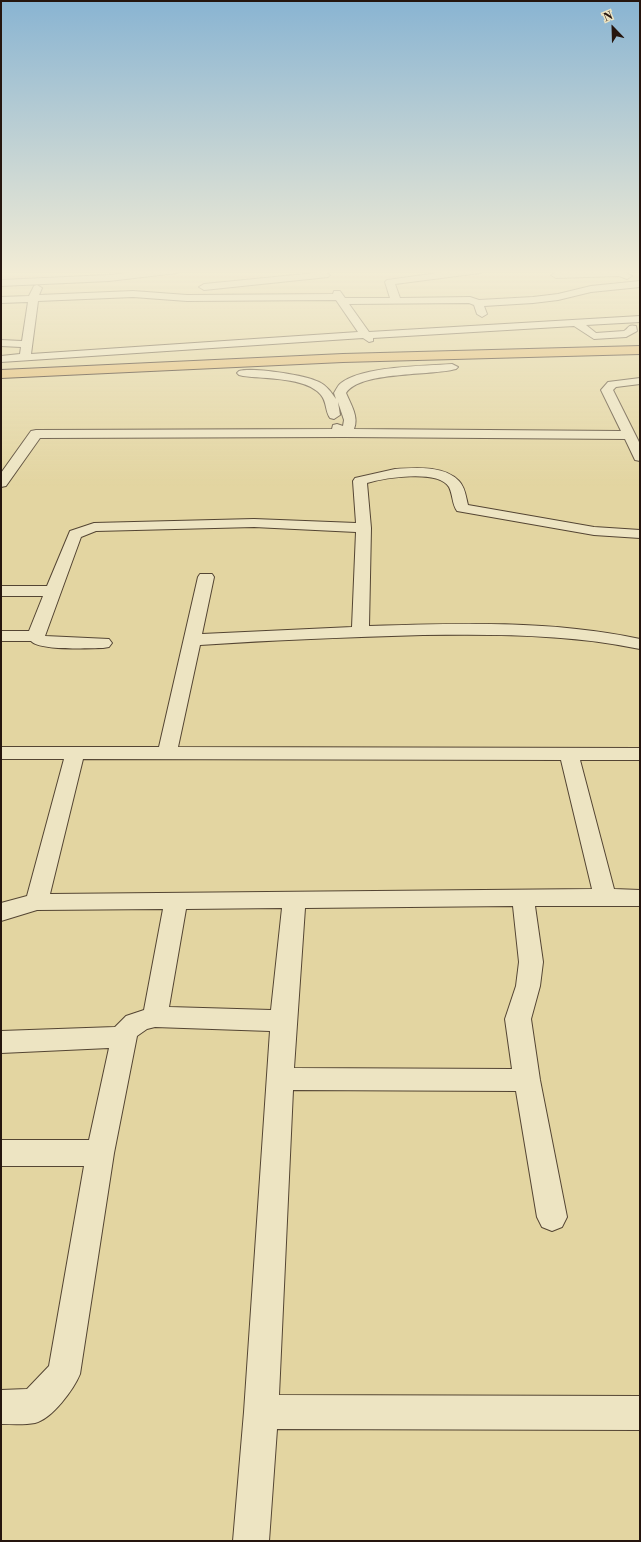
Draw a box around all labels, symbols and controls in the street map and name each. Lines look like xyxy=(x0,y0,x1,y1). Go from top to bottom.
north arrow xyxy=(593,8,633,48)
text: N xyxy=(602,9,615,25)

